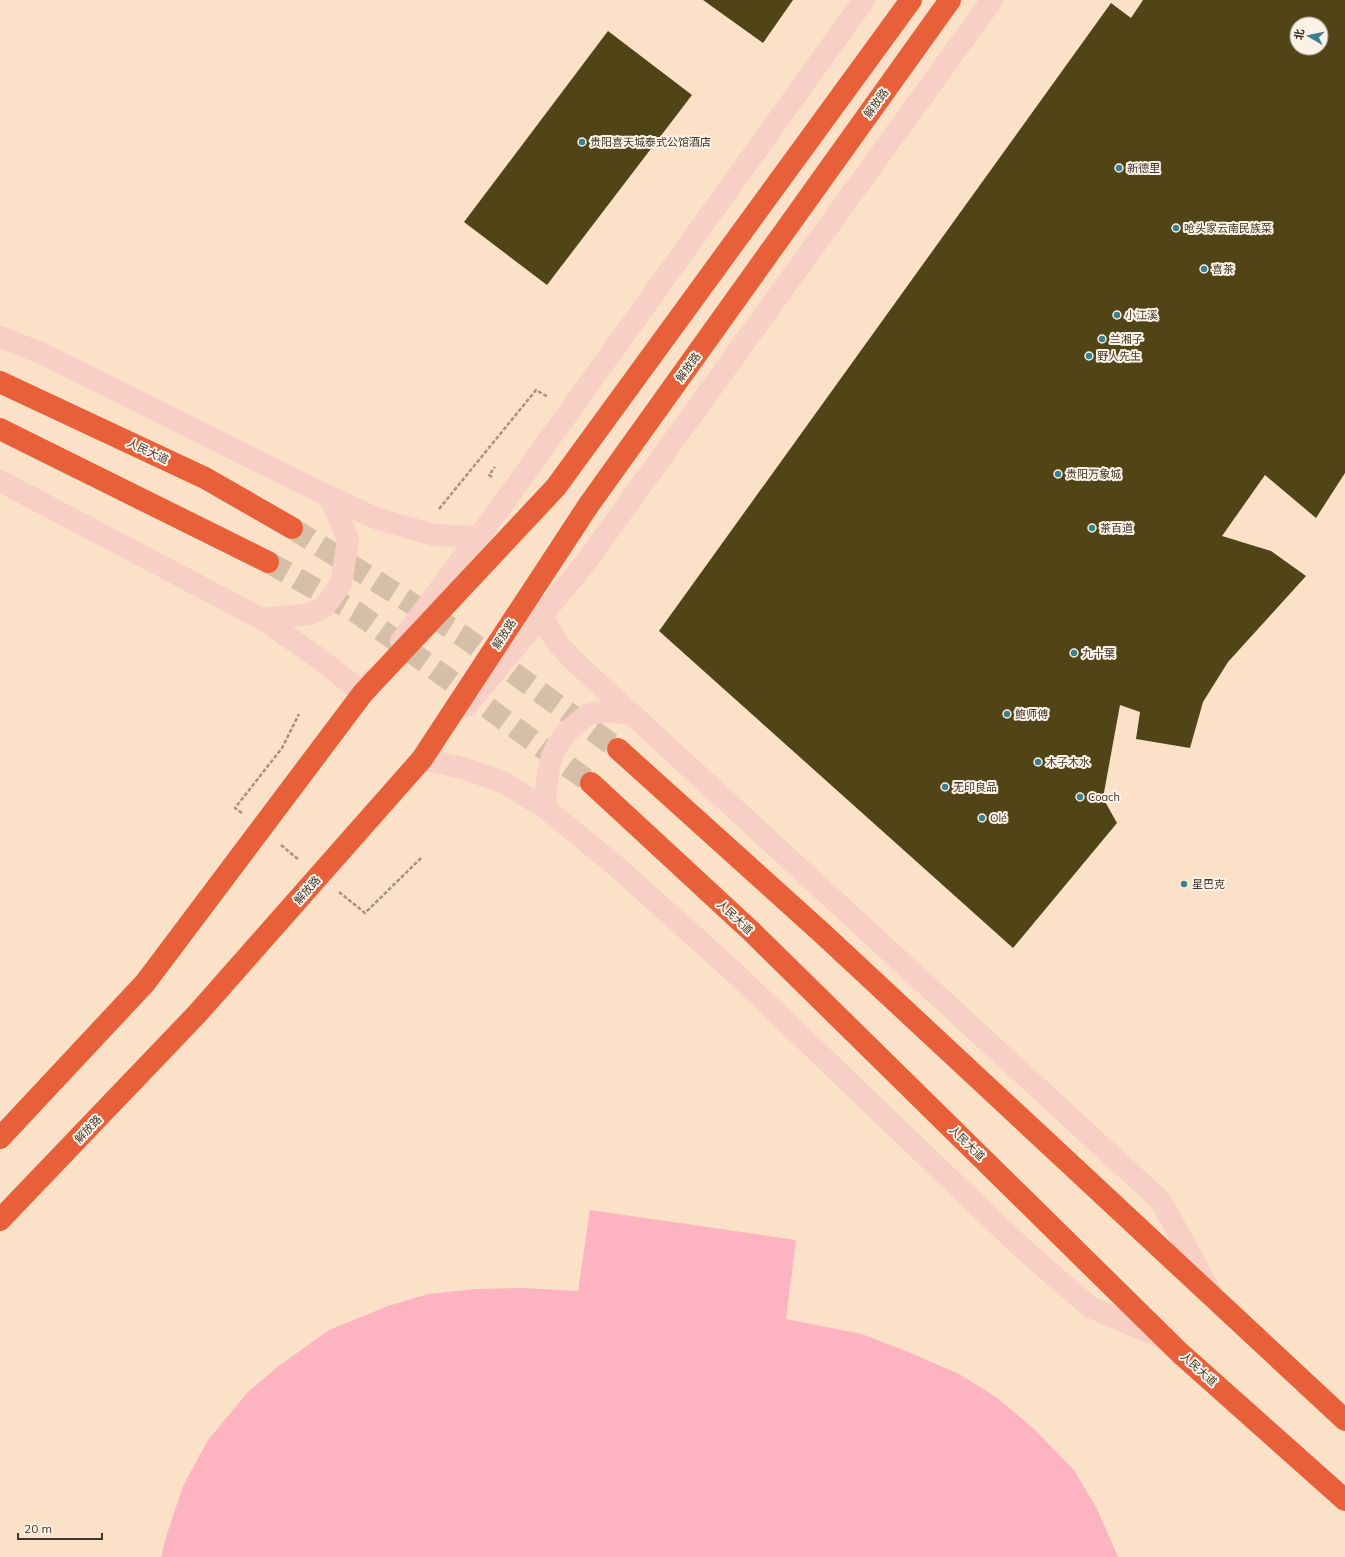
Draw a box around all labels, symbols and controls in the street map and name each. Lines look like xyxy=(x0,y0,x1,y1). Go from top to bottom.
north arrow xyxy=(1289,16,1329,56)
text: 北 xyxy=(1291,28,1307,41)
street label: 解放路 xyxy=(861,86,891,120)
place label: 贵阳喜天城泰式公馆酒店 xyxy=(590,135,711,149)
marker: 贵阳喜天城泰式公馆酒店 xyxy=(577,137,587,147)
place label: 新德里 xyxy=(1127,161,1160,175)
marker: 新德里 xyxy=(1114,163,1124,173)
place label: 呛头家云南民族菜 xyxy=(1184,221,1272,235)
marker: 呛头家云南民族菜 xyxy=(1171,223,1181,233)
place label: 喜茶 xyxy=(1212,262,1234,276)
marker: 喜茶 xyxy=(1199,264,1209,274)
place label: 小江溪 xyxy=(1125,308,1158,322)
marker: 小江溪 xyxy=(1112,310,1122,320)
place label: 兰湘子 xyxy=(1110,332,1143,346)
marker: 兰湘子 xyxy=(1097,334,1107,344)
place label: 野人先生 xyxy=(1097,349,1141,363)
street label: 解放路 xyxy=(673,350,703,384)
marker: 野人先生 xyxy=(1084,351,1094,361)
street label: 人民大道 xyxy=(125,435,171,467)
place label: 贵阳万象城 xyxy=(1066,467,1121,481)
marker: 贵阳万象城 xyxy=(1053,469,1063,479)
place label: 茶百道 xyxy=(1100,521,1133,535)
marker: 茶百道 xyxy=(1087,523,1097,533)
street label: 解放路 xyxy=(489,616,519,652)
place label: 九十葉 xyxy=(1082,646,1115,660)
marker: 九十葉 xyxy=(1069,648,1079,658)
place label: 鲍师傅 xyxy=(1015,707,1048,721)
marker: 鲍师傅 xyxy=(1002,709,1012,719)
place label: 木子木水 xyxy=(1046,755,1090,769)
marker: 木子木水 xyxy=(1033,757,1043,767)
place label: 无印良品 xyxy=(953,780,997,794)
marker: 无印良品 xyxy=(940,782,950,792)
place label: Coach xyxy=(1088,790,1120,804)
marker: Coach xyxy=(1075,792,1085,802)
place label: Olé xyxy=(990,811,1007,825)
marker: Olé xyxy=(977,813,987,823)
street label: 解放路 xyxy=(291,873,323,907)
place label: 星巴克 xyxy=(1192,877,1225,891)
marker: 星巴克 xyxy=(1179,879,1189,889)
street label: 人民大道 xyxy=(714,897,756,937)
street label: 解放路 xyxy=(72,1112,104,1146)
street label: 人民大道 xyxy=(946,1123,988,1163)
street label: 人民大道 xyxy=(1178,1349,1220,1389)
scale bar xyxy=(18,1515,102,1541)
text: 20 m xyxy=(24,1521,52,1536)

